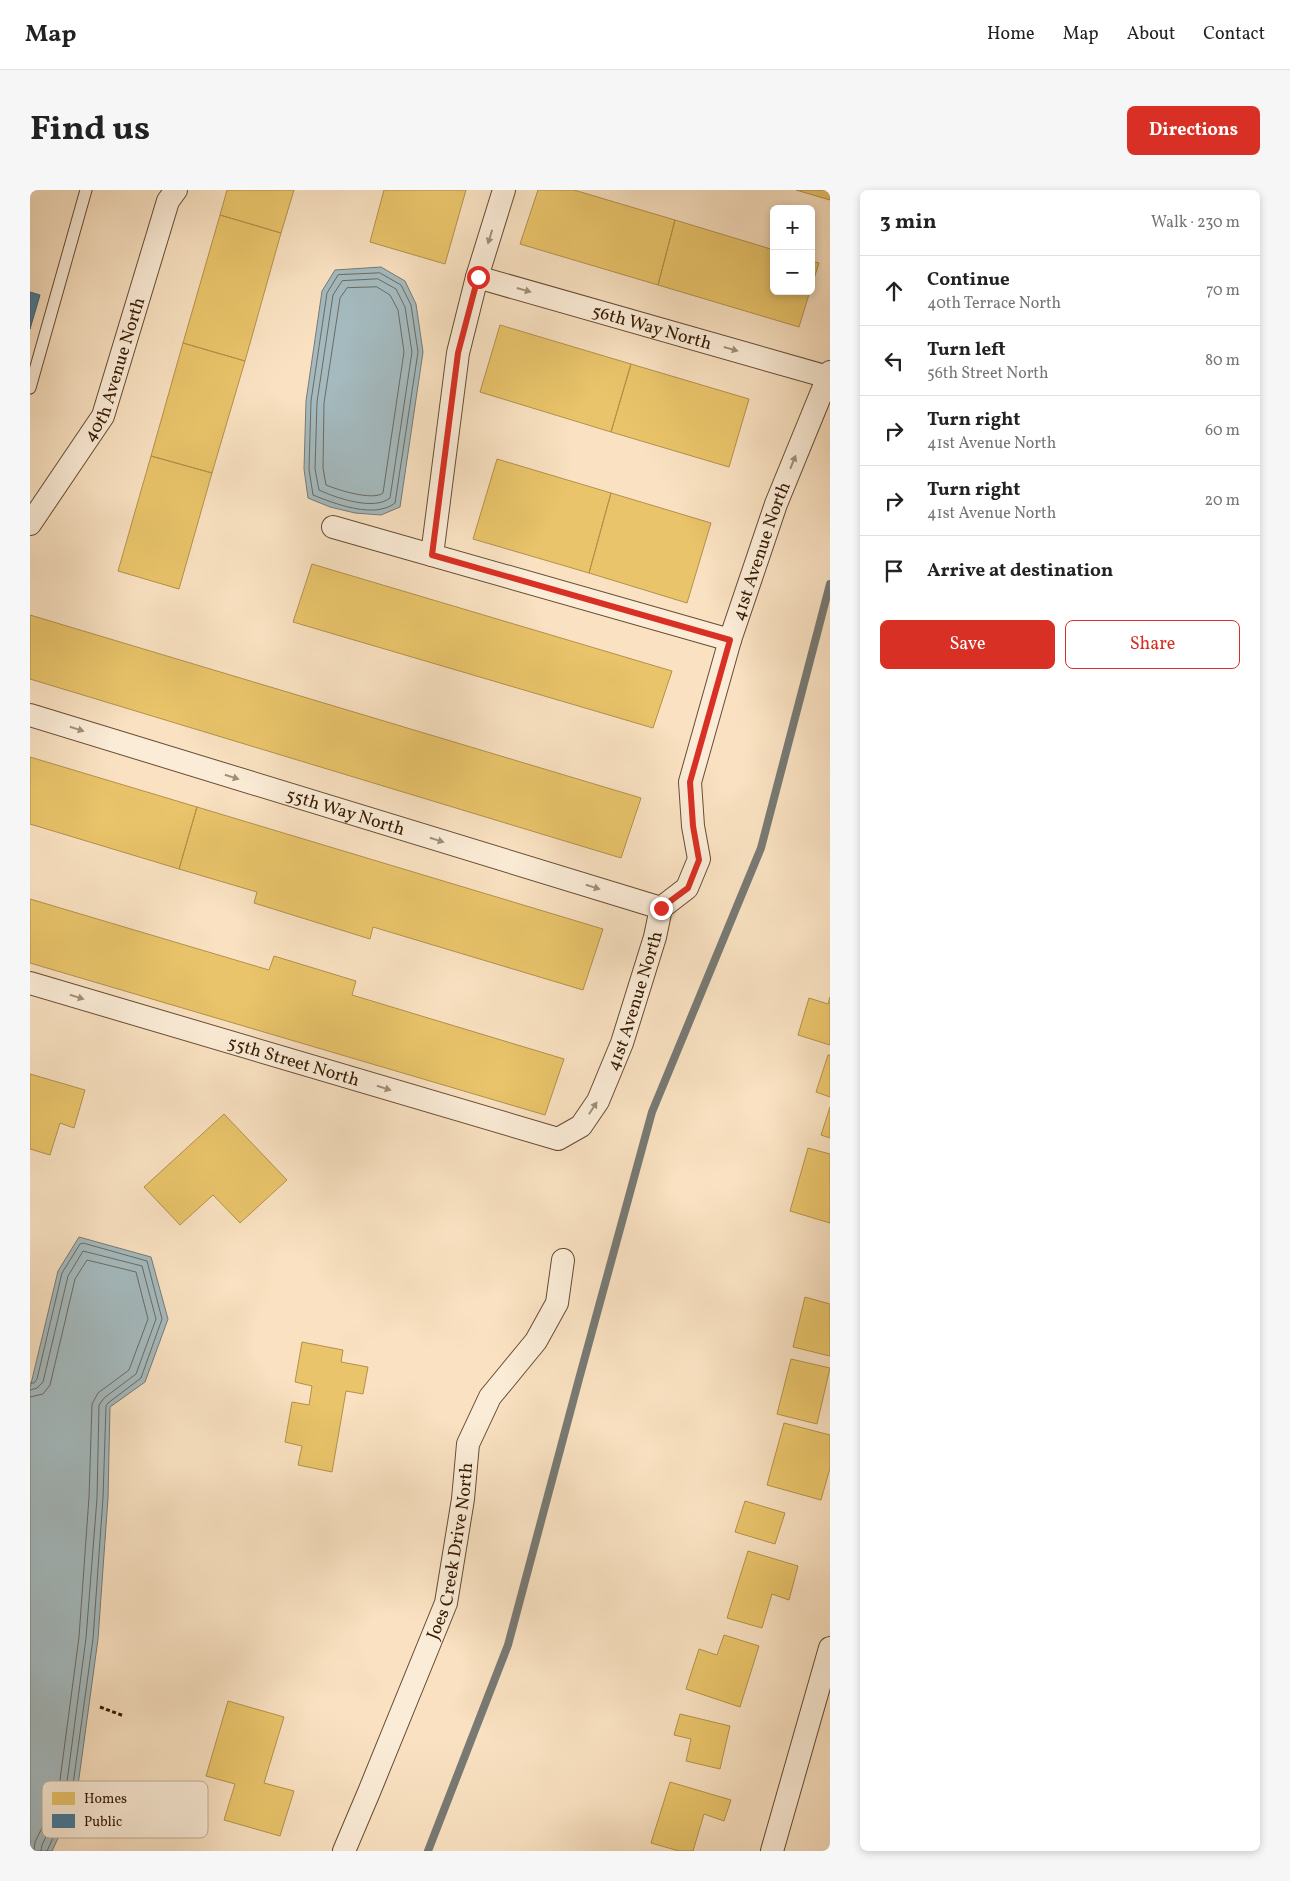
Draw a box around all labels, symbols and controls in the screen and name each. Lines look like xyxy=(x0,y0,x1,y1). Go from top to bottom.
text: Map xyxy=(25,18,76,52)
text: Home xyxy=(987,22,1035,47)
text: Map xyxy=(1063,22,1099,47)
text: About xyxy=(1127,22,1175,47)
text: Contact xyxy=(1203,22,1265,47)
text: Find us xyxy=(30,106,150,154)
button: Directions xyxy=(1127,106,1260,155)
map controls xyxy=(770,205,815,295)
button: + xyxy=(770,205,815,250)
text: 3 min xyxy=(880,208,936,237)
text: Walk · 230 m xyxy=(1151,212,1240,234)
one-way arrow xyxy=(485,229,493,244)
button: − xyxy=(770,250,815,295)
route start xyxy=(467,266,490,289)
text: Continue xyxy=(927,267,1010,293)
icon: ahead xyxy=(880,277,908,305)
text: 70 m xyxy=(1206,280,1240,302)
one-way arrow xyxy=(517,287,532,295)
text: 40th Terrace North xyxy=(927,293,1061,315)
street label: 40th Avenue North xyxy=(78,294,152,447)
street label: 56th Way North xyxy=(589,299,715,357)
text: Turn left xyxy=(927,337,1006,363)
one-way arrow xyxy=(724,345,739,353)
icon: left xyxy=(880,347,908,375)
text: 80 m xyxy=(1205,350,1240,372)
text: 56th Street North xyxy=(927,363,1049,385)
text: Turn right xyxy=(927,407,1020,433)
icon: right xyxy=(880,417,908,445)
text: 60 m xyxy=(1205,420,1240,442)
text: 41st Avenue North xyxy=(927,433,1056,455)
one-way arrow xyxy=(790,455,797,470)
text: Turn right xyxy=(927,477,1020,503)
street label: 41st Avenue North xyxy=(726,478,798,624)
icon: right xyxy=(880,487,908,515)
text: 20 m xyxy=(1205,490,1240,512)
text: 41st Avenue North xyxy=(927,503,1056,525)
icon: arrive xyxy=(880,557,908,585)
text: Arrive at destination xyxy=(927,558,1113,584)
button: Save xyxy=(880,620,1055,669)
button: Share xyxy=(1065,620,1240,669)
one-way arrow xyxy=(69,725,84,733)
one-way arrow xyxy=(225,773,240,781)
street label: 55th Way North xyxy=(283,783,408,843)
one-way arrow xyxy=(430,836,445,844)
one-way arrow xyxy=(585,884,600,892)
route end xyxy=(650,897,673,920)
street label: 41st Avenue North xyxy=(601,929,670,1075)
one-way arrow xyxy=(69,993,84,1001)
street label: 55th Street North xyxy=(224,1031,363,1094)
one-way arrow xyxy=(376,1084,391,1092)
one-way arrow xyxy=(588,1101,598,1114)
street label: Joes Creek Drive North xyxy=(421,1461,480,1644)
legend xyxy=(42,1781,208,1838)
text: Homes xyxy=(84,1790,127,1809)
text: Public xyxy=(84,1813,122,1832)

